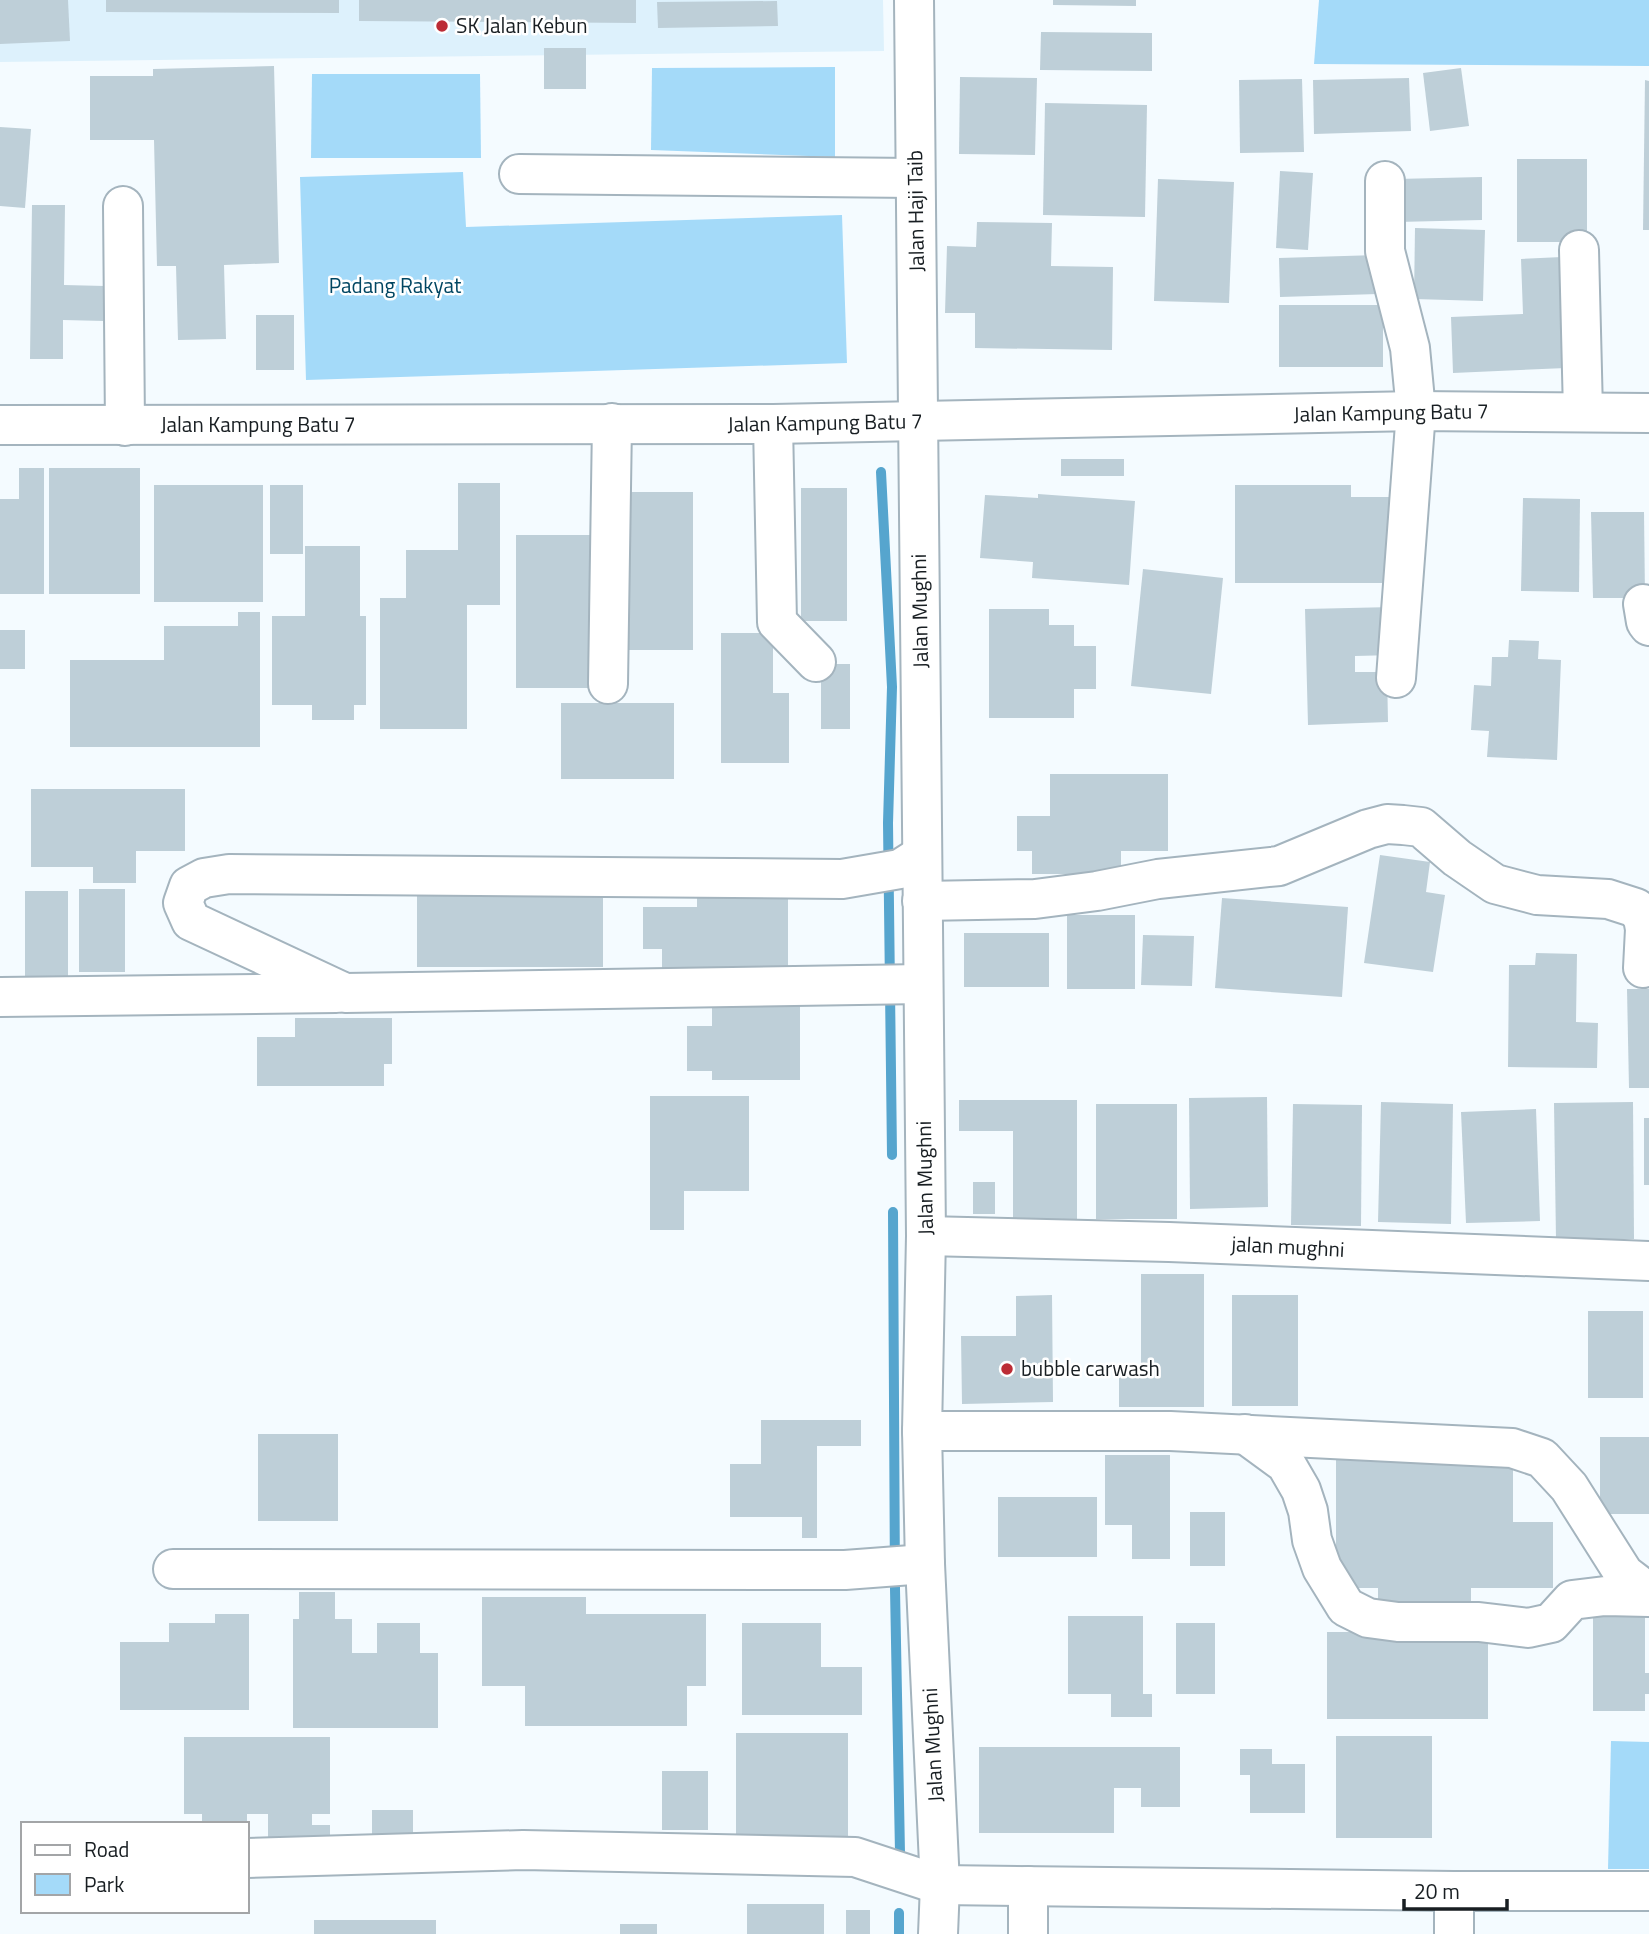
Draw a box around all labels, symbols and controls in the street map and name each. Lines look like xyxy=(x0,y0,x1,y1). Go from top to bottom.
place label: SK Jalan Kebun xyxy=(456,9,588,41)
marker: SK Jalan Kebun xyxy=(434,18,450,34)
street label: Jalan Haji Taib xyxy=(898,150,932,272)
park label: Padang Rakyat xyxy=(329,269,462,301)
street label: Jalan Kampung Batu 7 xyxy=(1293,394,1489,430)
street label: Jalan Kampung Batu 7 xyxy=(727,404,923,440)
street label: Jalan Kampung Batu 7 xyxy=(160,408,356,440)
street label: Jalan Mughni xyxy=(902,553,936,669)
street label: Jalan Mughni xyxy=(907,1120,941,1236)
street label: jalan mughni xyxy=(1229,1227,1345,1265)
place label: bubble carwash xyxy=(1021,1352,1160,1384)
marker: bubble carwash xyxy=(999,1361,1015,1377)
street label: Jalan Mughni xyxy=(913,1687,951,1803)
legend xyxy=(21,1822,248,1913)
text: Road xyxy=(84,1833,129,1865)
text: Park xyxy=(84,1868,124,1900)
scale bar xyxy=(1404,1868,1507,1912)
text: 20 m xyxy=(1414,1875,1460,1907)

